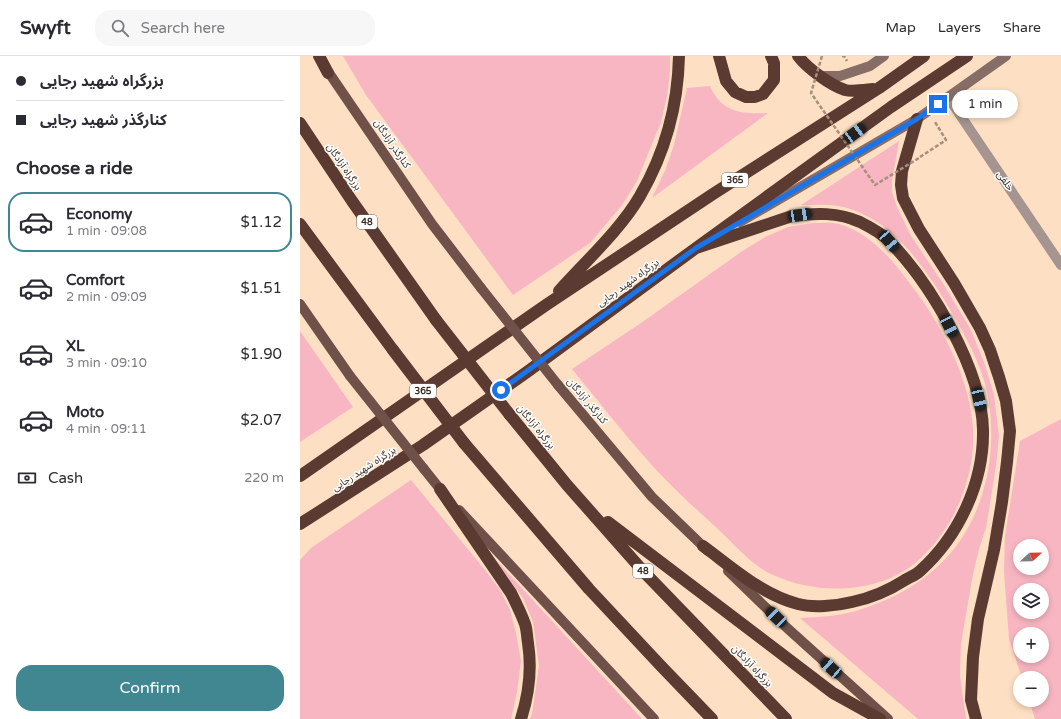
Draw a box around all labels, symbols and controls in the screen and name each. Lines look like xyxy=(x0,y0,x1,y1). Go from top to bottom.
search box xyxy=(95,10,375,46)
text: Swyft xyxy=(20,17,71,39)
icon: search xyxy=(109,17,131,39)
text: Search here xyxy=(141,19,225,37)
text: Map xyxy=(886,19,916,36)
text: Layers xyxy=(938,19,981,36)
text: Share xyxy=(1003,19,1041,36)
text: بزرگراه شهید رجایی xyxy=(40,72,164,90)
callout: 1 min xyxy=(952,90,1018,118)
route end xyxy=(929,95,947,113)
text: 1 min xyxy=(968,96,1002,112)
text: کنارگذر شهید رجایی xyxy=(40,111,167,129)
street label: کنارگذر آزادگان xyxy=(371,117,413,171)
car xyxy=(842,121,868,145)
street label: بزرگراه آزادگان xyxy=(324,141,364,193)
text: Choose a ride xyxy=(16,157,133,179)
street label: خلفی xyxy=(994,169,1016,193)
road number: 365 xyxy=(722,173,748,187)
icon: car xyxy=(18,204,54,240)
text: Economy xyxy=(66,205,132,223)
car xyxy=(787,207,813,223)
text: $1.12 xyxy=(241,213,282,231)
road number: 48 xyxy=(357,215,377,229)
text: 1 min · 09:08 xyxy=(66,223,147,239)
car xyxy=(877,228,901,254)
street label: بزرگراه شهید رجایی xyxy=(595,256,662,310)
icon: car xyxy=(18,270,54,306)
text: Comfort xyxy=(66,271,125,289)
text: $1.51 xyxy=(241,279,282,297)
text: 2 min · 09:09 xyxy=(66,289,147,305)
car xyxy=(938,313,960,339)
icon: car xyxy=(18,336,54,372)
text: XL xyxy=(66,337,85,355)
text: $1.90 xyxy=(241,345,282,363)
text: 3 min · 09:10 xyxy=(66,355,147,371)
street label: کنارگذر آزادگان xyxy=(564,376,610,427)
route start xyxy=(492,381,510,399)
road number: 365 xyxy=(410,384,436,398)
car xyxy=(970,386,988,412)
icon: car xyxy=(18,402,54,438)
street label: بزرگراه آزادگان xyxy=(514,402,558,452)
text: Moto xyxy=(66,403,104,421)
text: $2.07 xyxy=(241,411,282,429)
text: 4 min · 09:11 xyxy=(66,421,147,437)
street label: بزرگراه شهید رجایی xyxy=(330,444,398,494)
icon: cash xyxy=(16,467,38,489)
text: Cash xyxy=(48,469,83,487)
text: 220 m xyxy=(244,470,284,486)
north arrow xyxy=(1013,539,1049,575)
map controls xyxy=(1013,539,1049,707)
road number: 48 xyxy=(633,564,653,578)
button: layers xyxy=(1013,583,1049,619)
car xyxy=(763,604,789,630)
button: + xyxy=(1013,627,1049,663)
street label: بزرگراه آزادگان xyxy=(729,643,775,690)
car xyxy=(818,656,844,680)
button: Confirm xyxy=(16,665,284,711)
button: − xyxy=(1013,671,1049,707)

